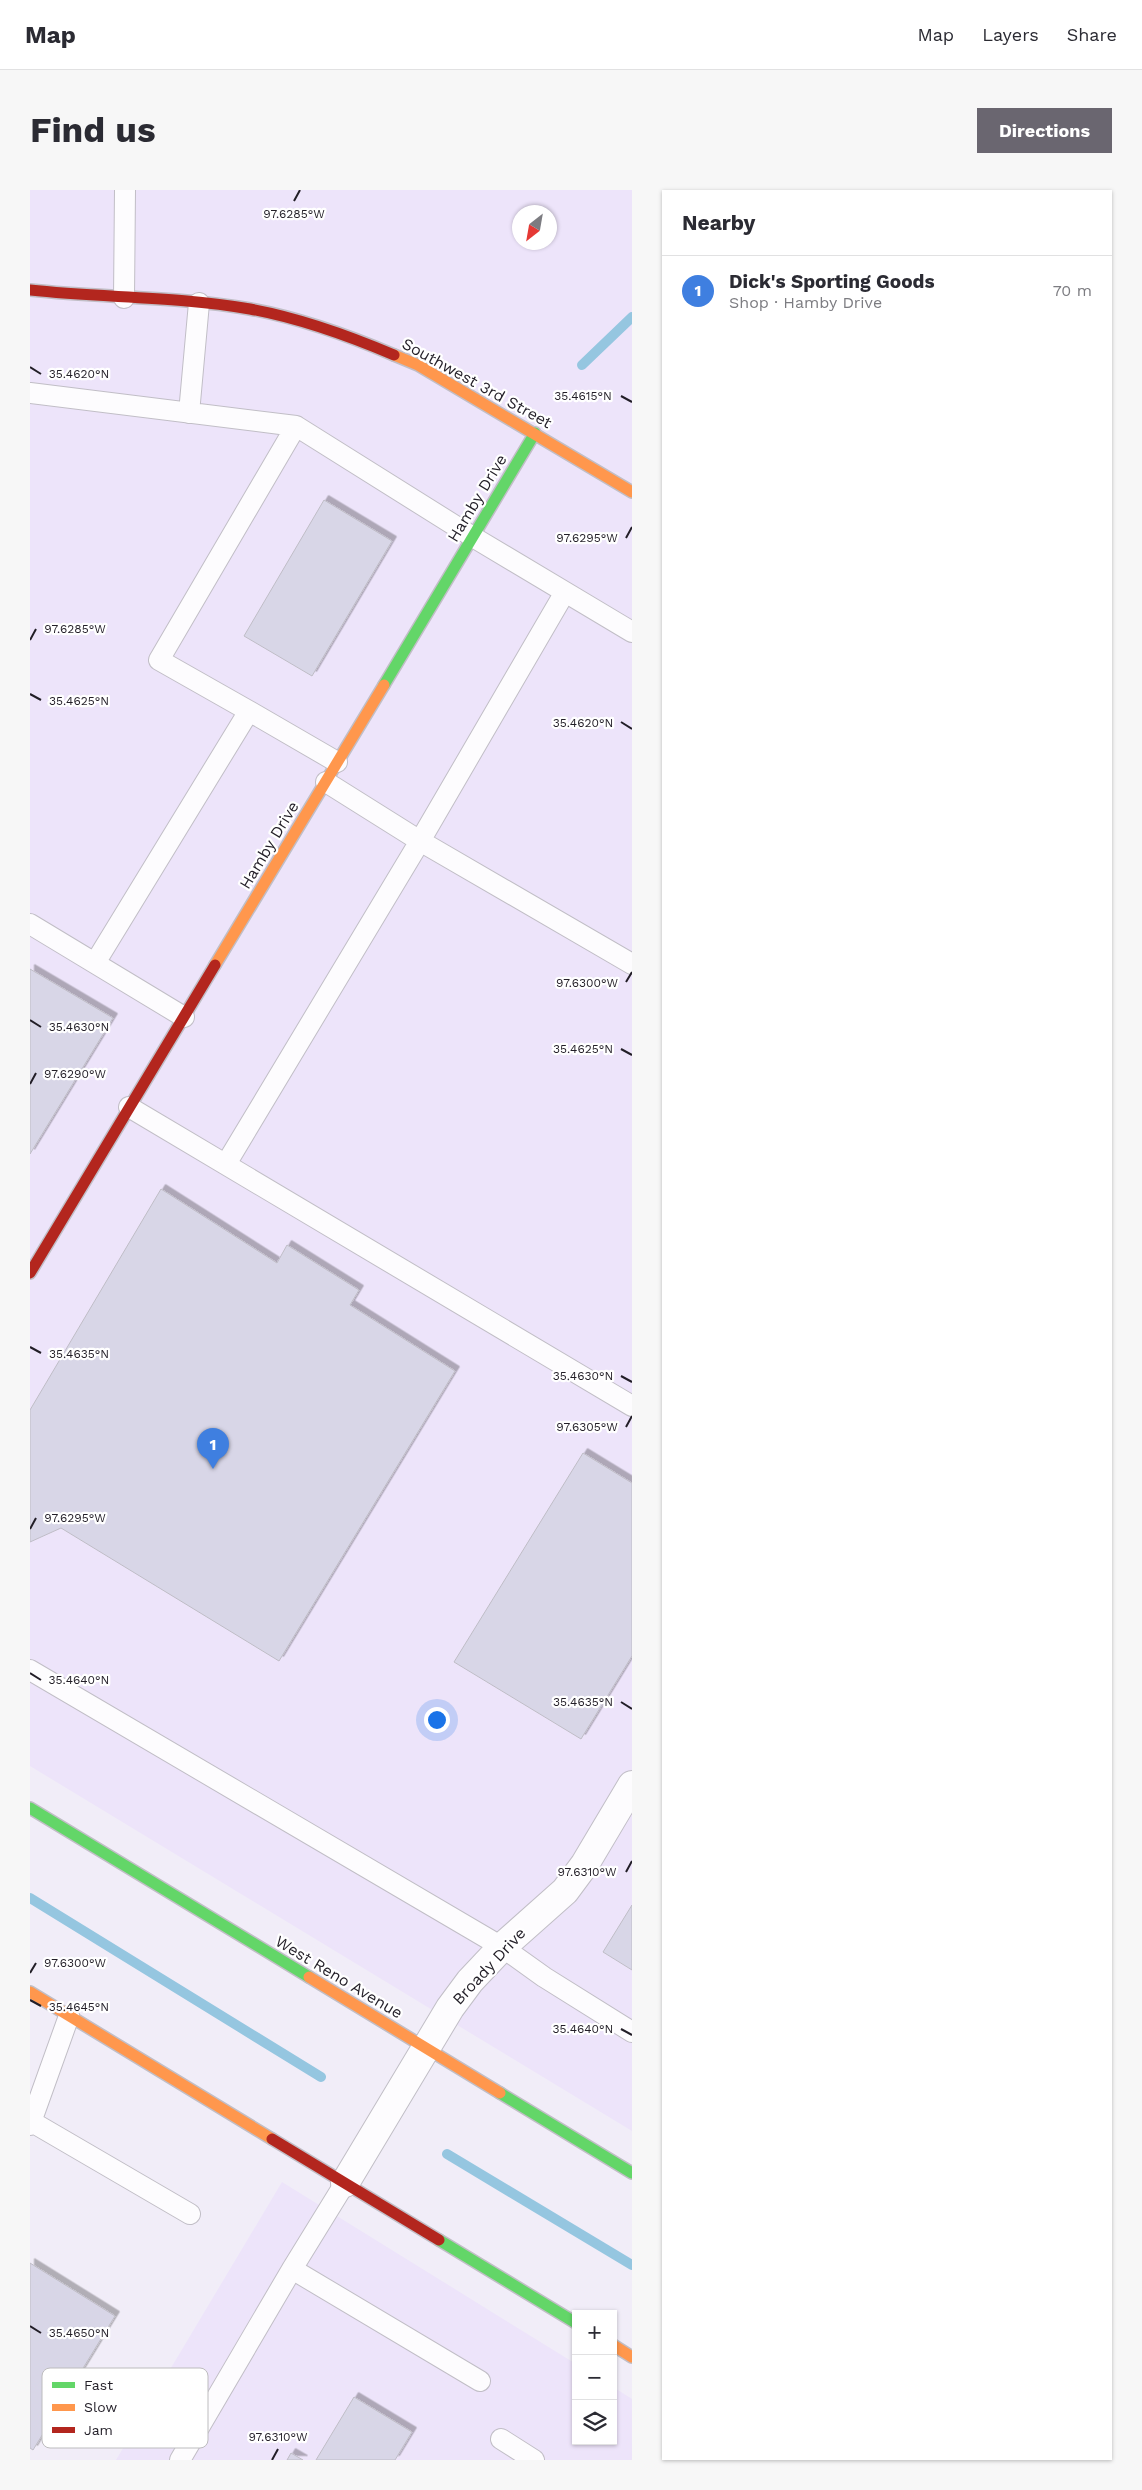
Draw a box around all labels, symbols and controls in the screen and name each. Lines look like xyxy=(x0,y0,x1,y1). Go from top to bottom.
text: Map xyxy=(25,21,76,49)
text: Map xyxy=(917,24,954,45)
text: Layers xyxy=(982,24,1039,45)
text: Share xyxy=(1067,24,1117,45)
button: Directions xyxy=(977,108,1112,153)
text: Find us xyxy=(30,109,156,151)
north arrow xyxy=(512,205,557,250)
text: 97.6285°W xyxy=(263,207,325,221)
text: Nearby xyxy=(682,210,755,235)
text: Dick's Sporting Goods xyxy=(729,270,935,293)
text: 1 xyxy=(695,281,701,300)
text: 70 m xyxy=(1053,281,1092,300)
text: Shop · Hamby Drive xyxy=(729,293,882,312)
street label: Southwest 3rd Street xyxy=(399,334,556,432)
text: 35.4620°N xyxy=(49,367,109,381)
text: 35.4615°N xyxy=(554,389,612,403)
street label: Hamby Drive xyxy=(443,451,511,545)
text: 97.6295°W xyxy=(556,531,618,545)
text: 97.6285°W xyxy=(44,622,106,636)
text: 35.4625°N xyxy=(49,694,109,708)
text: 35.4620°N xyxy=(553,716,613,730)
street label: Hamby Drive xyxy=(235,798,303,892)
text: 97.6300°W xyxy=(556,976,618,990)
text: 35.4630°N xyxy=(49,1020,109,1034)
text: 35.4625°N xyxy=(553,1042,613,1056)
text: 97.6290°W xyxy=(44,1067,106,1081)
text: 35.4635°N xyxy=(49,1347,109,1361)
text: 35.4630°N xyxy=(553,1369,613,1383)
text: 97.6305°W xyxy=(556,1420,618,1434)
pin: 1 xyxy=(197,1428,229,1469)
text: 97.6295°W xyxy=(44,1511,106,1525)
text: 35.4640°N xyxy=(49,1673,109,1687)
text: 35.4635°N xyxy=(553,1695,613,1709)
your location xyxy=(424,1707,450,1733)
text: 97.6310°W xyxy=(557,1865,617,1879)
street label: Broady Drive xyxy=(448,1923,530,2009)
street label: West Reno Avenue xyxy=(272,1931,406,2023)
text: 97.6300°W xyxy=(44,1956,106,1970)
text: 35.4645°N xyxy=(49,2000,109,2014)
text: 35.4640°N xyxy=(553,2022,613,2036)
map controls xyxy=(572,2310,617,2445)
button: + xyxy=(572,2310,617,2355)
text: 35.4650°N xyxy=(49,2326,109,2340)
button: − xyxy=(572,2355,617,2400)
legend xyxy=(42,2368,208,2448)
text: Fast xyxy=(84,2377,113,2393)
text: Slow xyxy=(84,2399,117,2415)
button: layers xyxy=(572,2400,617,2445)
text: Jam xyxy=(84,2422,113,2438)
text: 97.6310°W xyxy=(248,2430,308,2444)

